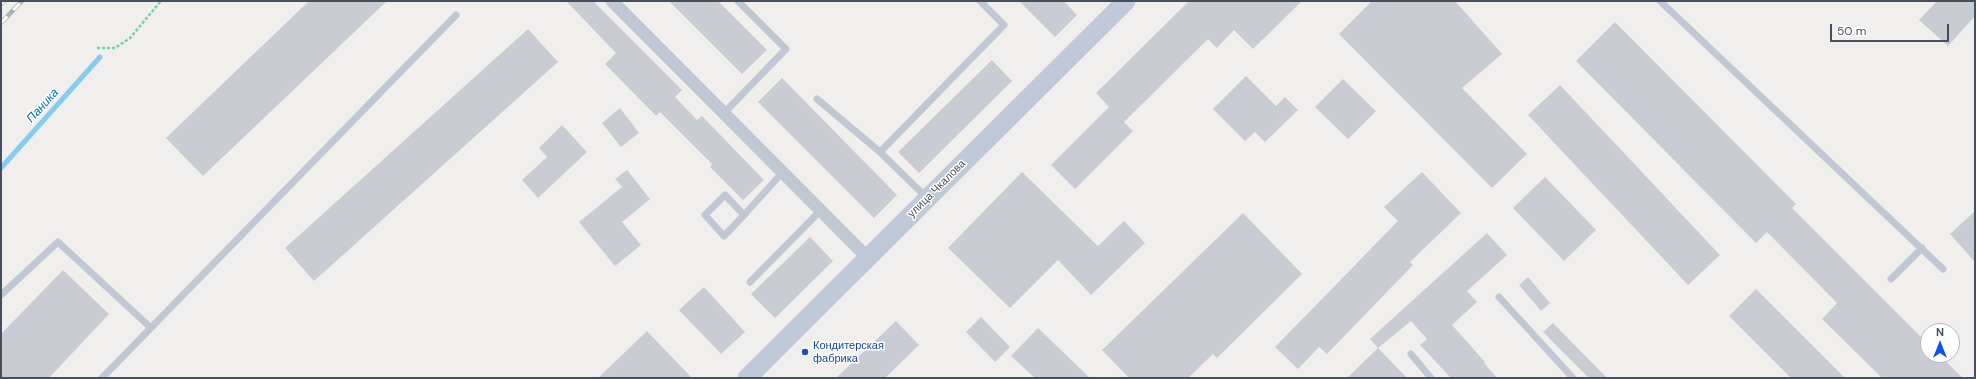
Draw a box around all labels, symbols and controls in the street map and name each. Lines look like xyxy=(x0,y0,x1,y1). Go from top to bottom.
scale bar xyxy=(1832,16,1951,42)
text: 50 m xyxy=(1837,23,1866,39)
water label: Паника xyxy=(24,86,62,126)
street label: улица Чкалова xyxy=(905,157,969,221)
north arrow xyxy=(1920,323,1960,363)
text: N xyxy=(1936,325,1944,339)
place label: Кондитерская фабрика xyxy=(813,339,884,365)
marker: Кондитерская фабрика xyxy=(800,347,810,357)

